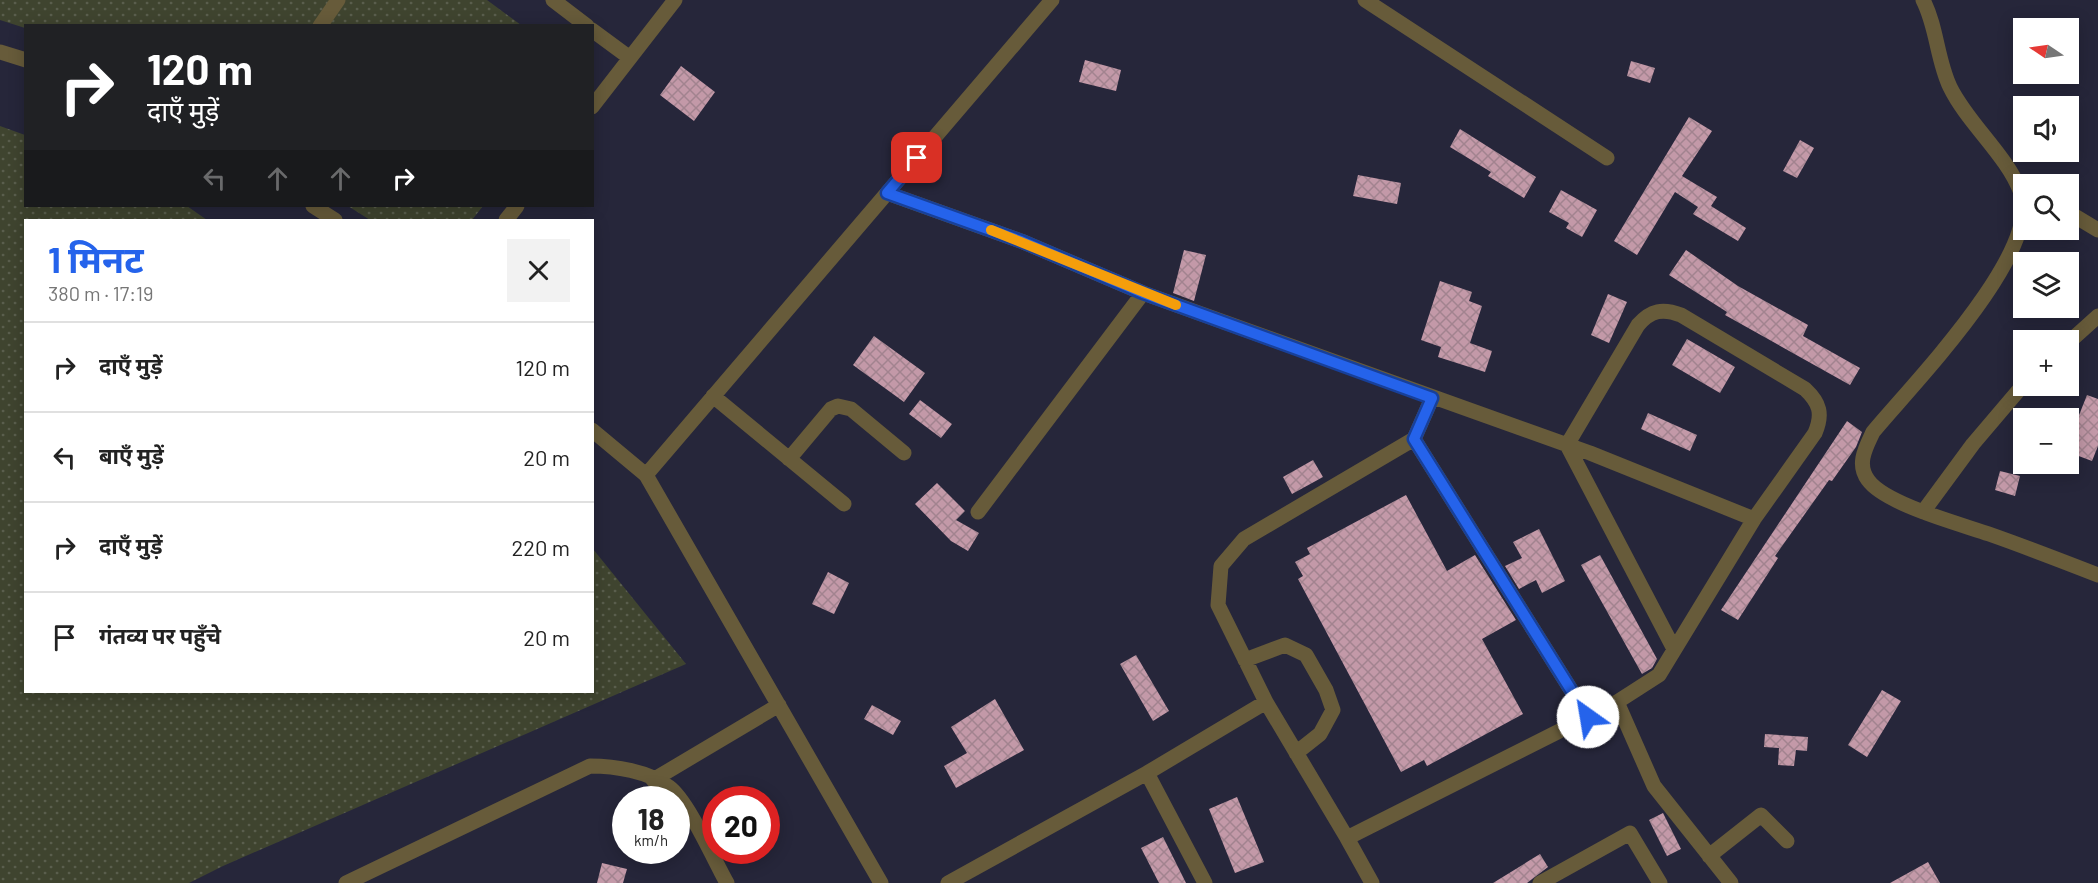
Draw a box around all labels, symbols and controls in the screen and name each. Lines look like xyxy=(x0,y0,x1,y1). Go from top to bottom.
north arrow xyxy=(2013,18,2079,84)
map controls xyxy=(2013,18,2079,474)
text: 120 m xyxy=(147,43,253,93)
icon: right xyxy=(48,48,126,126)
text: दाएँ मुड़ें xyxy=(147,94,219,126)
button: sound xyxy=(2013,96,2079,162)
pin xyxy=(891,132,942,183)
icon: arrive xyxy=(900,141,933,174)
icon: left xyxy=(198,162,231,195)
icon: ahead xyxy=(261,162,294,195)
icon: ahead xyxy=(324,162,357,195)
icon: right xyxy=(387,162,420,195)
button: search xyxy=(2013,174,2079,240)
text: 1 मिनट xyxy=(48,237,144,280)
button: close xyxy=(507,239,570,302)
button: layers xyxy=(2013,252,2079,318)
text: 380 m · 17:19 xyxy=(48,281,153,305)
button: + xyxy=(2013,330,2079,396)
icon: right xyxy=(48,351,81,384)
text: दाएँ मुड़ें xyxy=(99,352,162,378)
text: 120 m xyxy=(515,354,570,380)
button: − xyxy=(2013,408,2079,474)
icon: left xyxy=(48,441,81,474)
text: बाएँ मुड़ें xyxy=(99,442,164,468)
text: 20 m xyxy=(523,444,570,470)
icon: right xyxy=(48,531,81,564)
text: दाएँ मुड़ें xyxy=(99,532,162,558)
text: 220 m xyxy=(511,534,570,560)
icon: arrive xyxy=(48,621,81,654)
text: गंतव्य पर पहुँचे xyxy=(99,622,221,648)
text: 20 m xyxy=(523,624,570,650)
position arrow xyxy=(1556,685,1620,749)
speed limit sign: 20 xyxy=(702,786,780,864)
text: 18 xyxy=(638,800,664,836)
text: km/h xyxy=(634,831,668,849)

